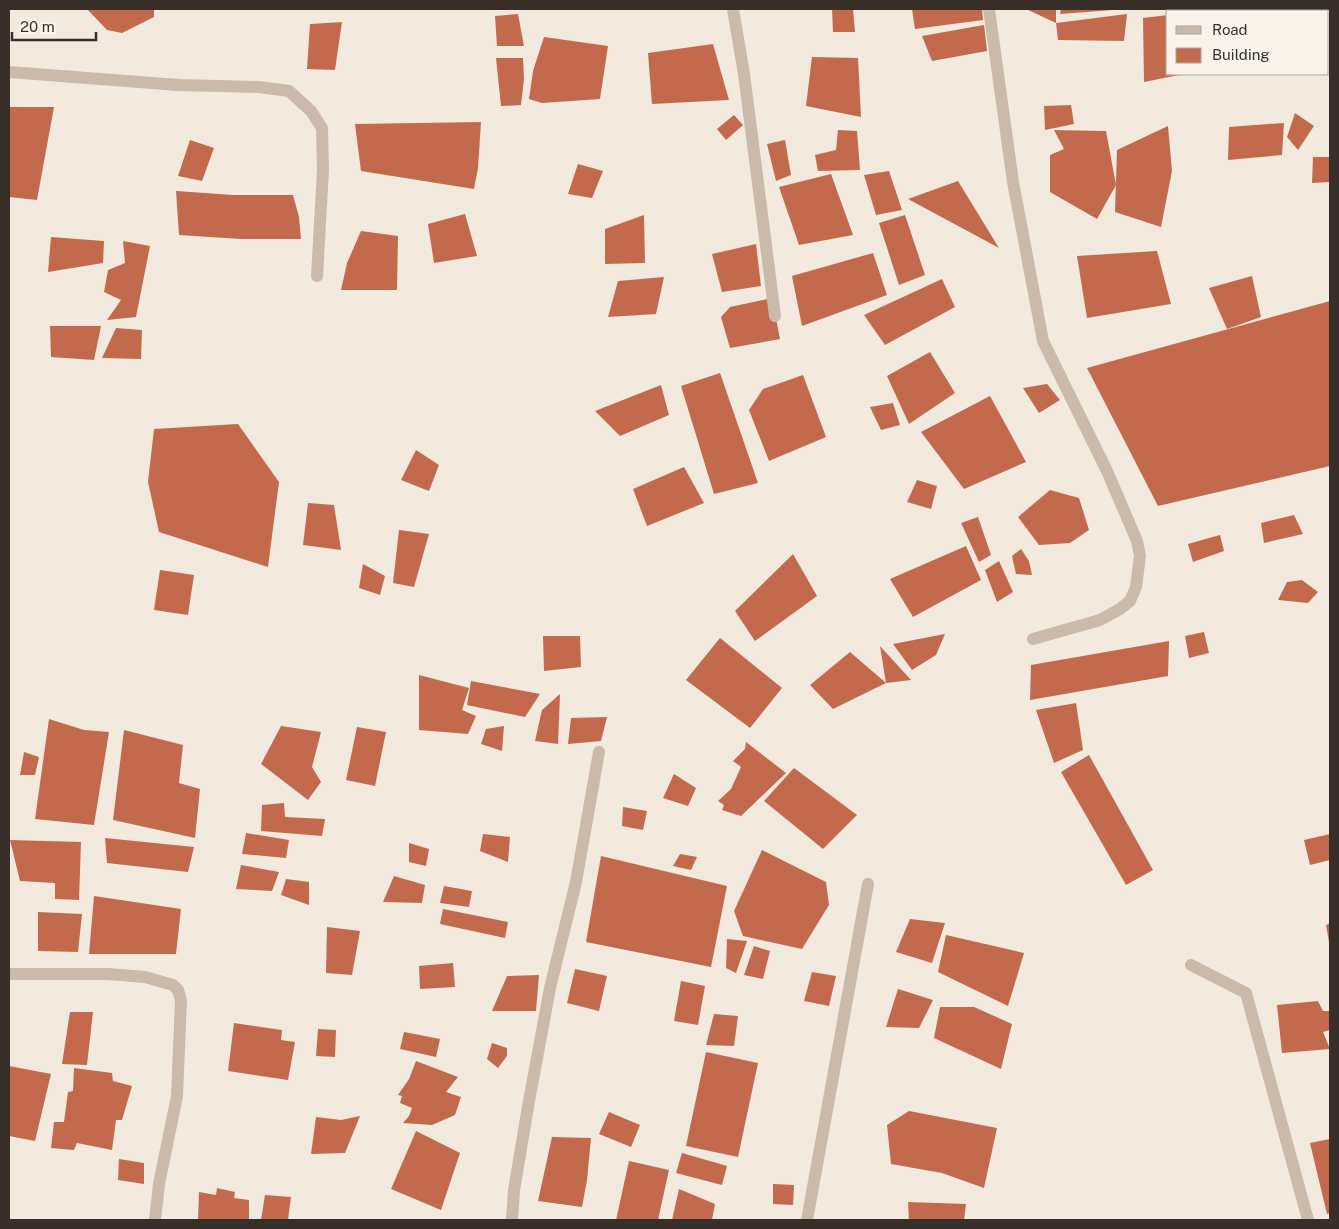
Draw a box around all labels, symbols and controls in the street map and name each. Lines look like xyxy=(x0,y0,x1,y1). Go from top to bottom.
scale bar xyxy=(12,10,96,42)
legend xyxy=(1166,10,1329,75)
text: 20 m xyxy=(20,18,55,35)
text: Road xyxy=(1212,21,1248,38)
text: Building xyxy=(1212,46,1270,63)

